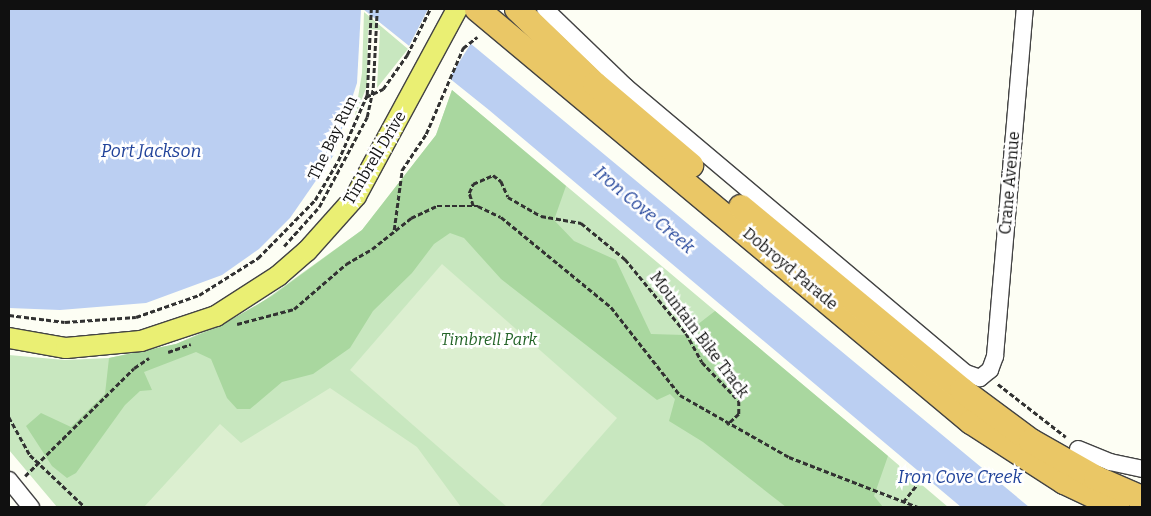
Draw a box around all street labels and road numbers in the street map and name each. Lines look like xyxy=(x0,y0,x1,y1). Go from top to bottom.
street label: The Bay Run xyxy=(304,93,362,183)
street label: Timbrell Drive xyxy=(340,108,410,208)
street label: Crane Avenue xyxy=(996,131,1024,235)
street label: Dobroyd Parade xyxy=(739,224,841,314)
street label: Mountain Bike Track xyxy=(646,268,752,402)

